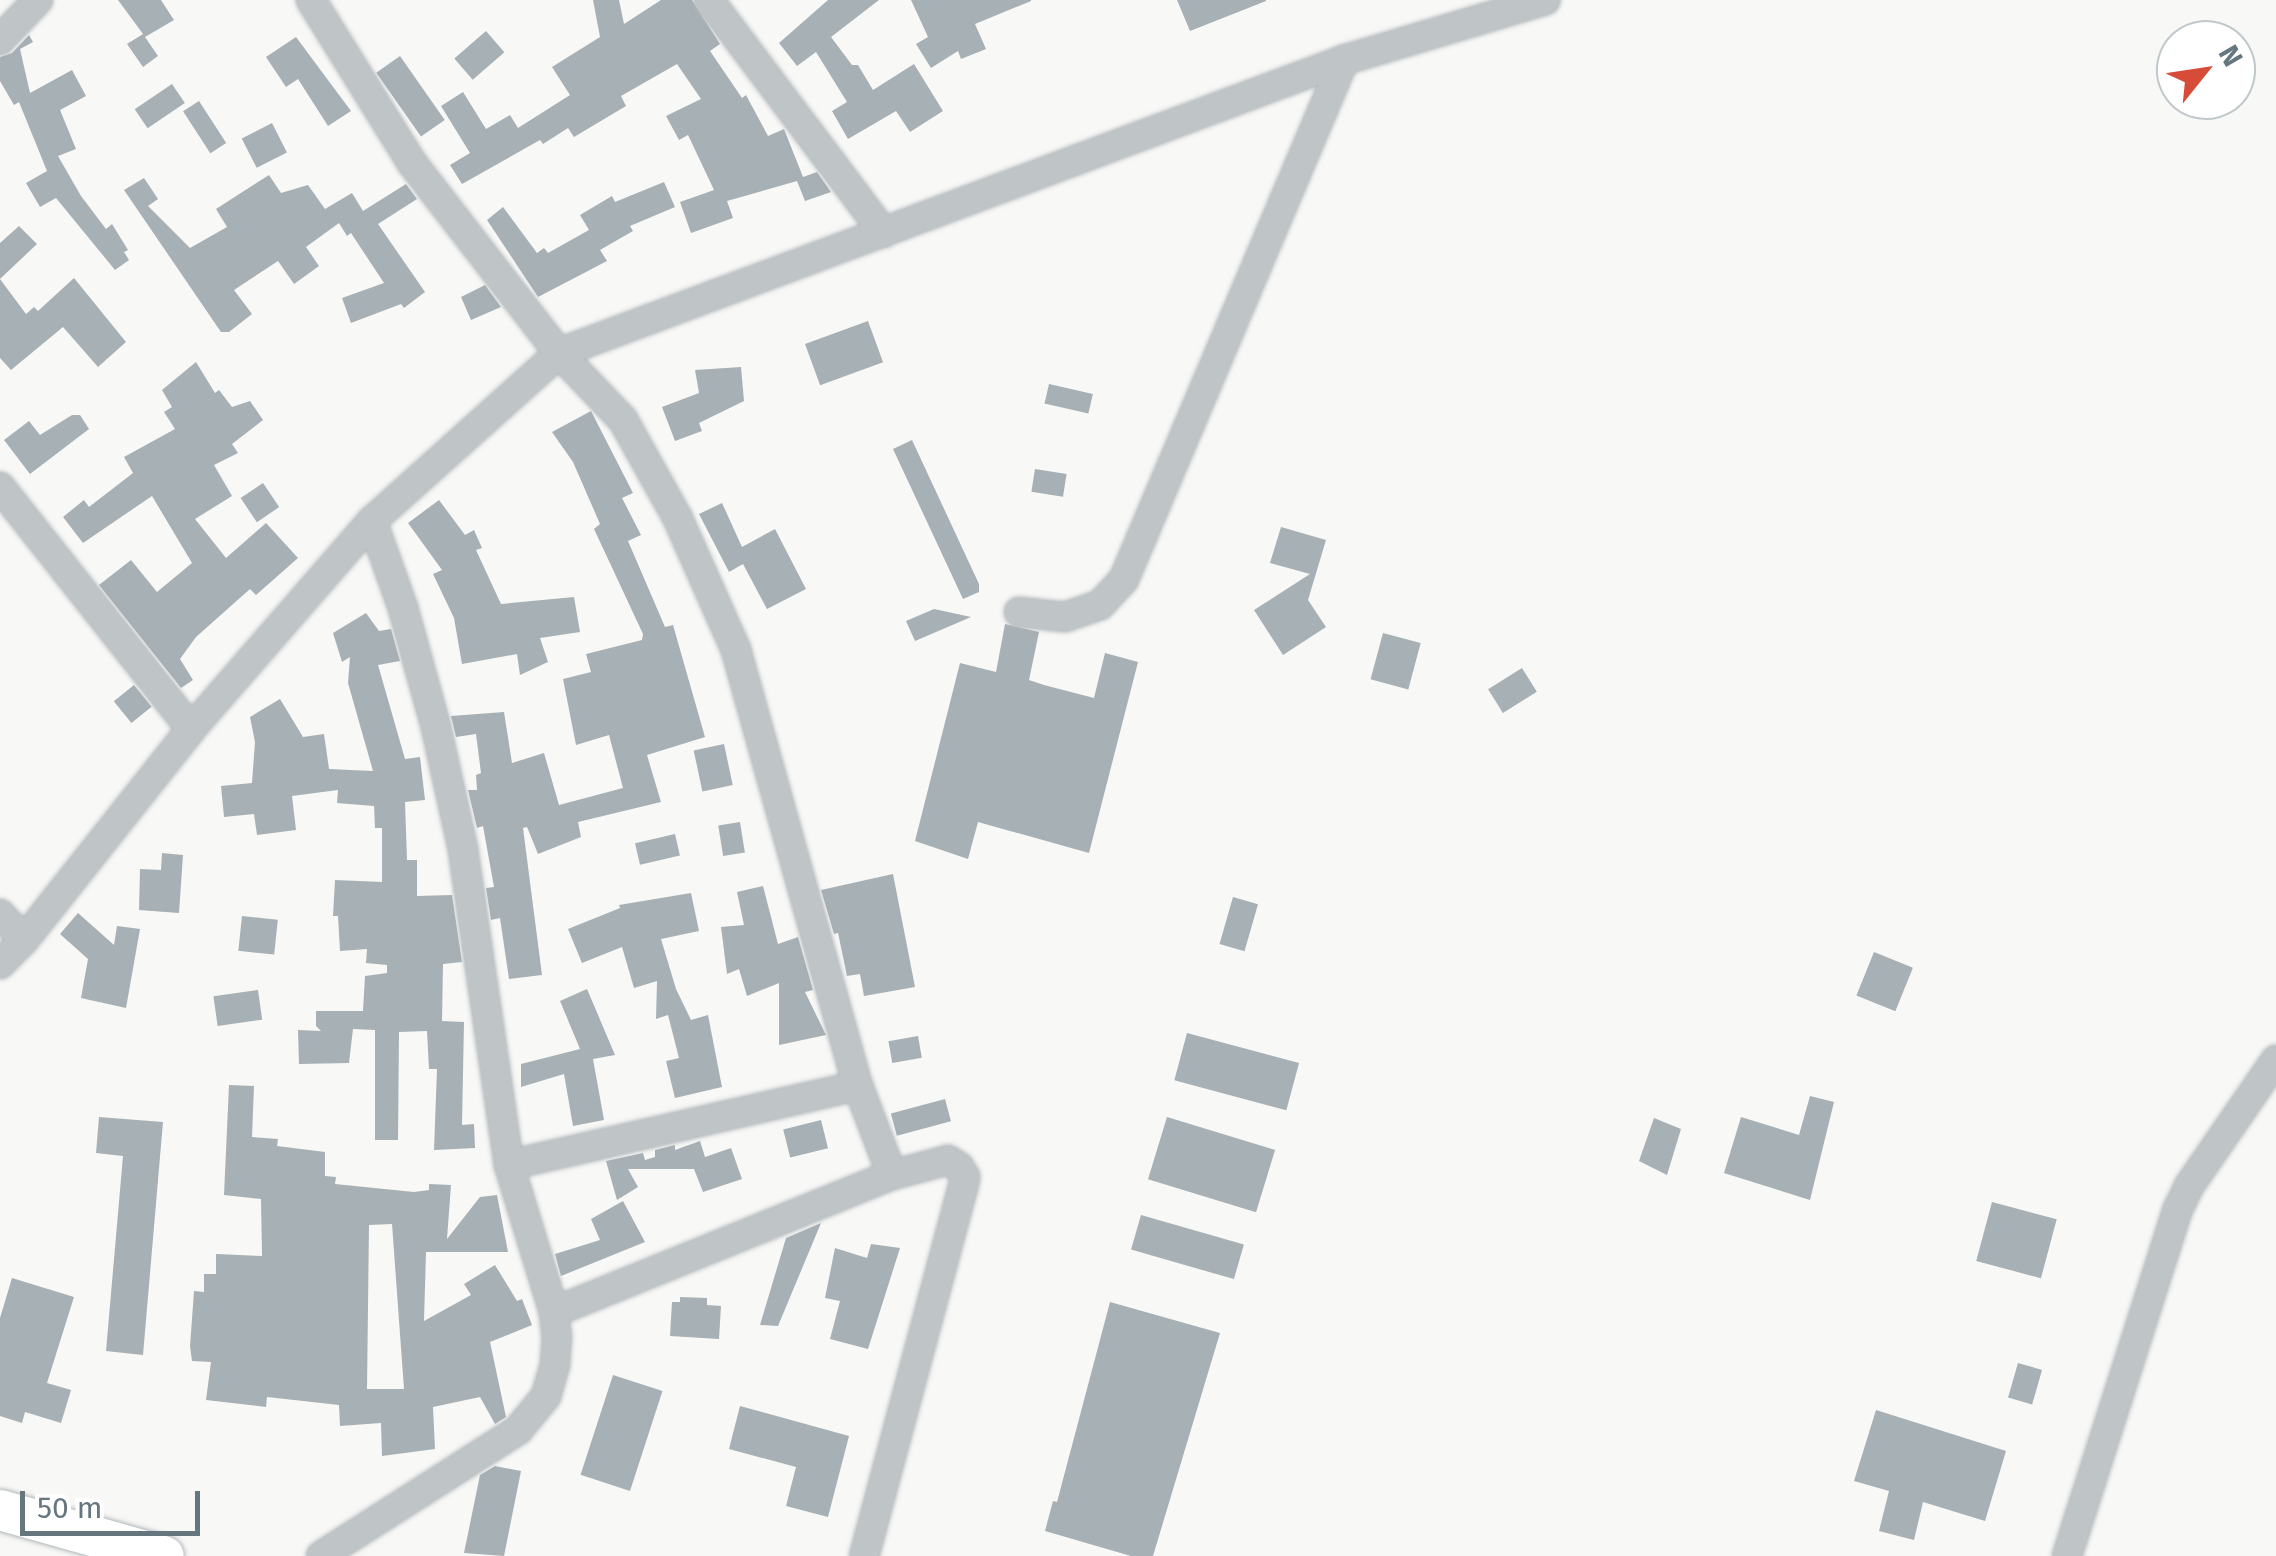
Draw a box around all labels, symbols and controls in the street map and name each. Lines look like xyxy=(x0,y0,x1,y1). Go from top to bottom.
north arrow xyxy=(2156,20,2256,120)
text: N xyxy=(2212,39,2250,72)
scale bar xyxy=(25,1471,205,1533)
text: 50 m xyxy=(37,1490,102,1526)

